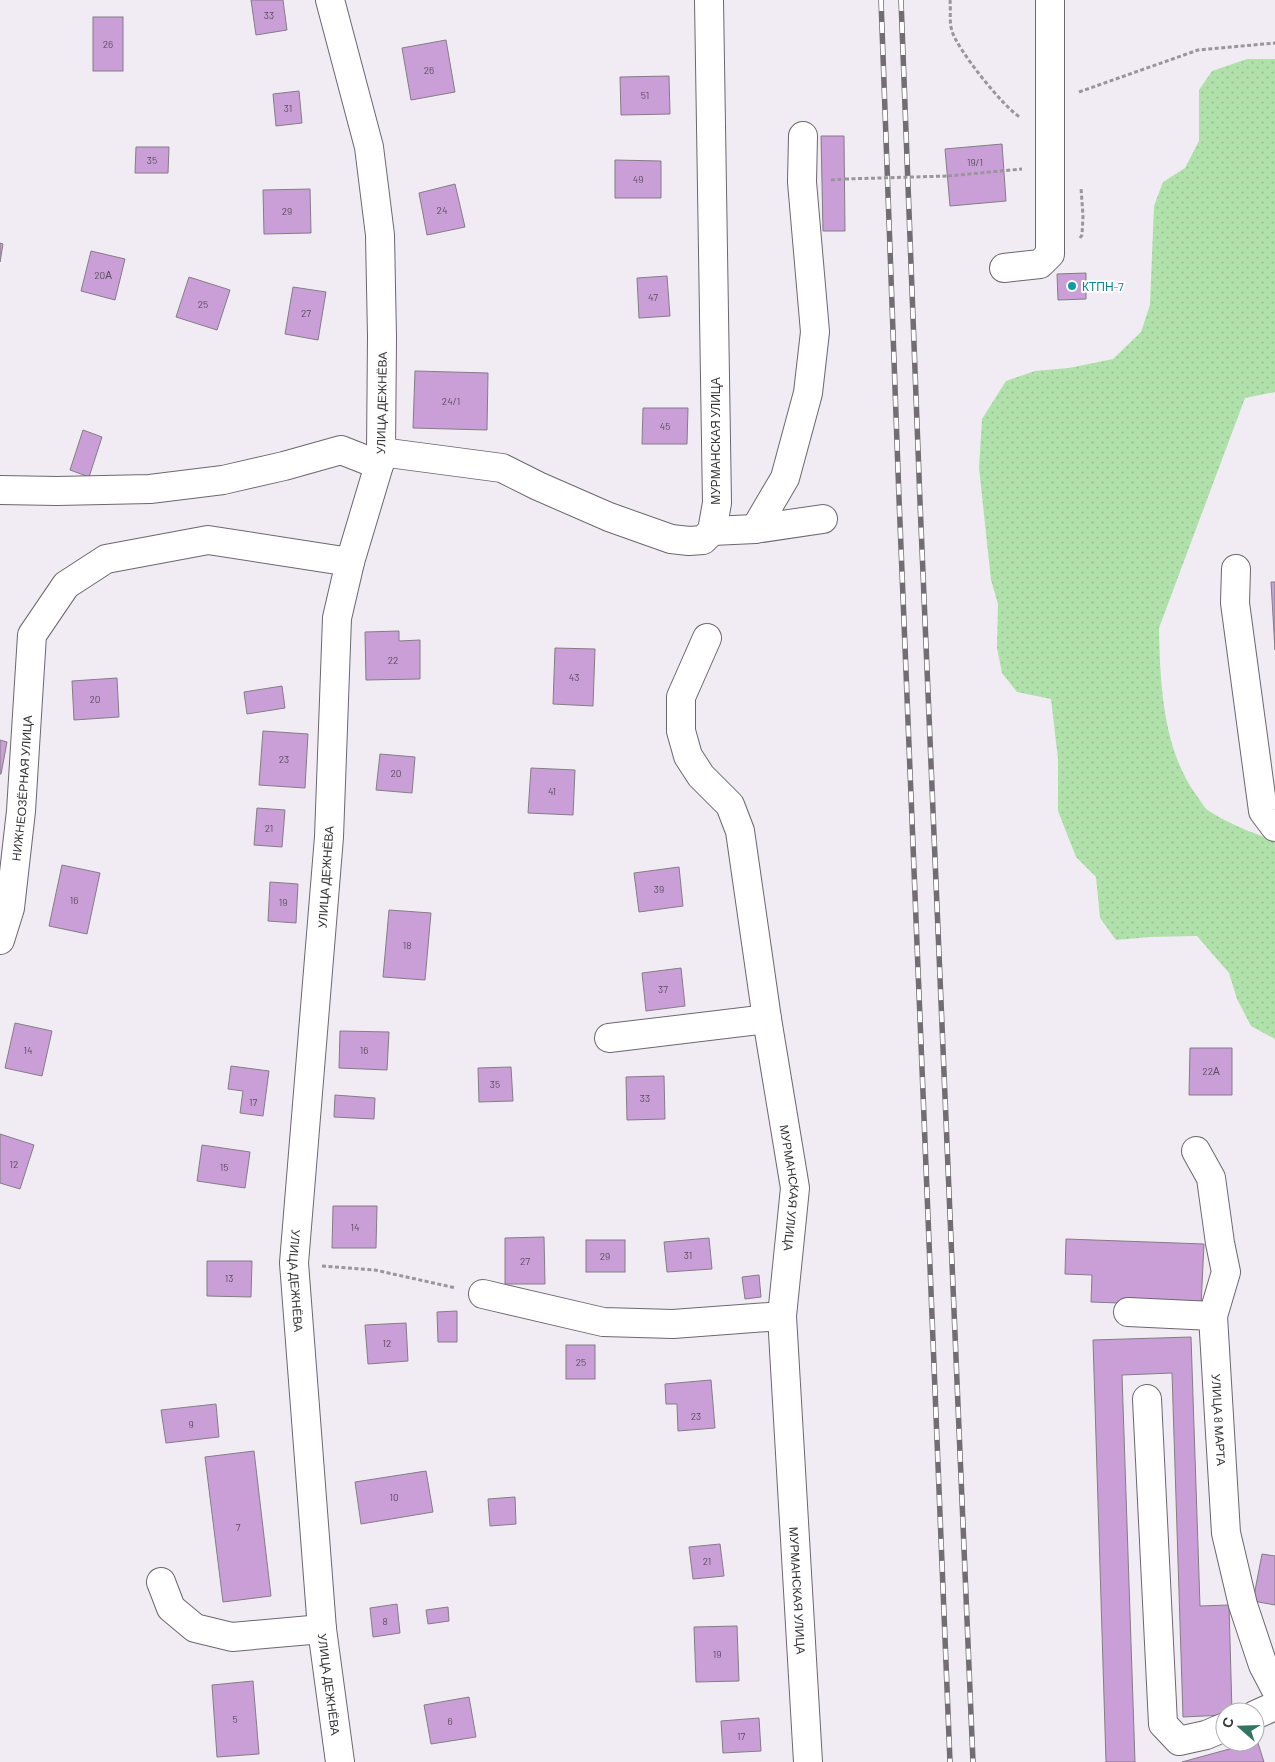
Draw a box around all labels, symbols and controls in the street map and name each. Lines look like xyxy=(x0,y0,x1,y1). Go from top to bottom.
house number: 33 xyxy=(264,9,274,21)
house number: 26 xyxy=(103,38,113,50)
house number: 26 xyxy=(424,64,434,76)
house number: 51 xyxy=(641,89,649,101)
house number: 31 xyxy=(284,102,292,114)
house number: 35 xyxy=(147,154,157,166)
house number: 19/1 xyxy=(967,156,983,168)
house number: 49 xyxy=(633,173,643,185)
house number: 24 xyxy=(437,204,447,216)
house number: 29 xyxy=(282,205,292,217)
house number: 20А xyxy=(94,269,112,281)
place label: КТПН-7 xyxy=(1082,279,1124,293)
marker: КТПН-7 xyxy=(1066,280,1078,292)
house number: 47 xyxy=(648,291,658,303)
house number: 25 xyxy=(198,298,208,310)
house number: 27 xyxy=(301,307,311,319)
street label: УЛИЦА ДЕЖНЁВА xyxy=(373,352,390,454)
street label: МУРМАНСКАЯ УЛИЦА xyxy=(708,377,723,505)
house number: 24/1 xyxy=(442,395,460,407)
house number: 45 xyxy=(660,420,670,432)
house number: 22 xyxy=(388,654,398,666)
house number: 43 xyxy=(569,671,579,683)
house number: 20 xyxy=(89,693,101,705)
street label: НИЖНЕОЗЁРНАЯ УЛИЦА xyxy=(8,715,34,862)
house number: 23 xyxy=(279,753,289,765)
house number: 20 xyxy=(390,767,402,779)
house number: 41 xyxy=(548,785,556,797)
house number: 21 xyxy=(265,822,273,834)
street label: УЛИЦА ДЕЖНЁВА xyxy=(314,825,337,929)
house number: 39 xyxy=(654,883,664,895)
house number: 16 xyxy=(70,894,78,906)
house number: 19 xyxy=(279,896,287,908)
house number: 18 xyxy=(403,939,411,951)
house number: 37 xyxy=(658,983,668,995)
house number: 14 xyxy=(23,1044,33,1056)
house number: 16 xyxy=(360,1044,368,1056)
house number: 22А xyxy=(1202,1065,1220,1077)
house number: 35 xyxy=(490,1078,500,1090)
house number: 33 xyxy=(640,1092,650,1104)
house number: 17 xyxy=(249,1096,257,1108)
street label: МУРМАНСКАЯ УЛИЦА xyxy=(778,1124,802,1252)
house number: 12 xyxy=(10,1158,18,1170)
house number: 15 xyxy=(220,1161,228,1173)
house number: 14 xyxy=(350,1221,360,1233)
street label: УЛИЦА ДЕЖНЁВА xyxy=(286,1229,306,1332)
house number: 31 xyxy=(684,1249,692,1261)
house number: 29 xyxy=(600,1250,610,1262)
house number: 27 xyxy=(520,1255,530,1267)
house number: 13 xyxy=(225,1272,233,1284)
house number: 12 xyxy=(383,1337,391,1349)
house number: 25 xyxy=(576,1356,586,1368)
street label: УЛИЦА 8 МАРТА xyxy=(1209,1373,1229,1466)
house number: 23 xyxy=(691,1410,701,1422)
house number: 9 xyxy=(188,1418,194,1430)
house number: 10 xyxy=(389,1491,399,1503)
house number: 7 xyxy=(236,1521,241,1533)
street label: МУРМАНСКАЯ УЛИЦА xyxy=(787,1526,809,1655)
house number: 21 xyxy=(703,1555,711,1567)
house number: 8 xyxy=(382,1615,388,1627)
street label: УЛИЦА ДЕЖНЁВА xyxy=(316,1632,343,1736)
house number: 19 xyxy=(713,1648,721,1660)
north arrow xyxy=(1215,1702,1265,1752)
house number: 5 xyxy=(232,1713,238,1725)
house number: 6 xyxy=(447,1715,453,1727)
text: С xyxy=(1218,1715,1237,1730)
house number: 17 xyxy=(737,1730,745,1742)

